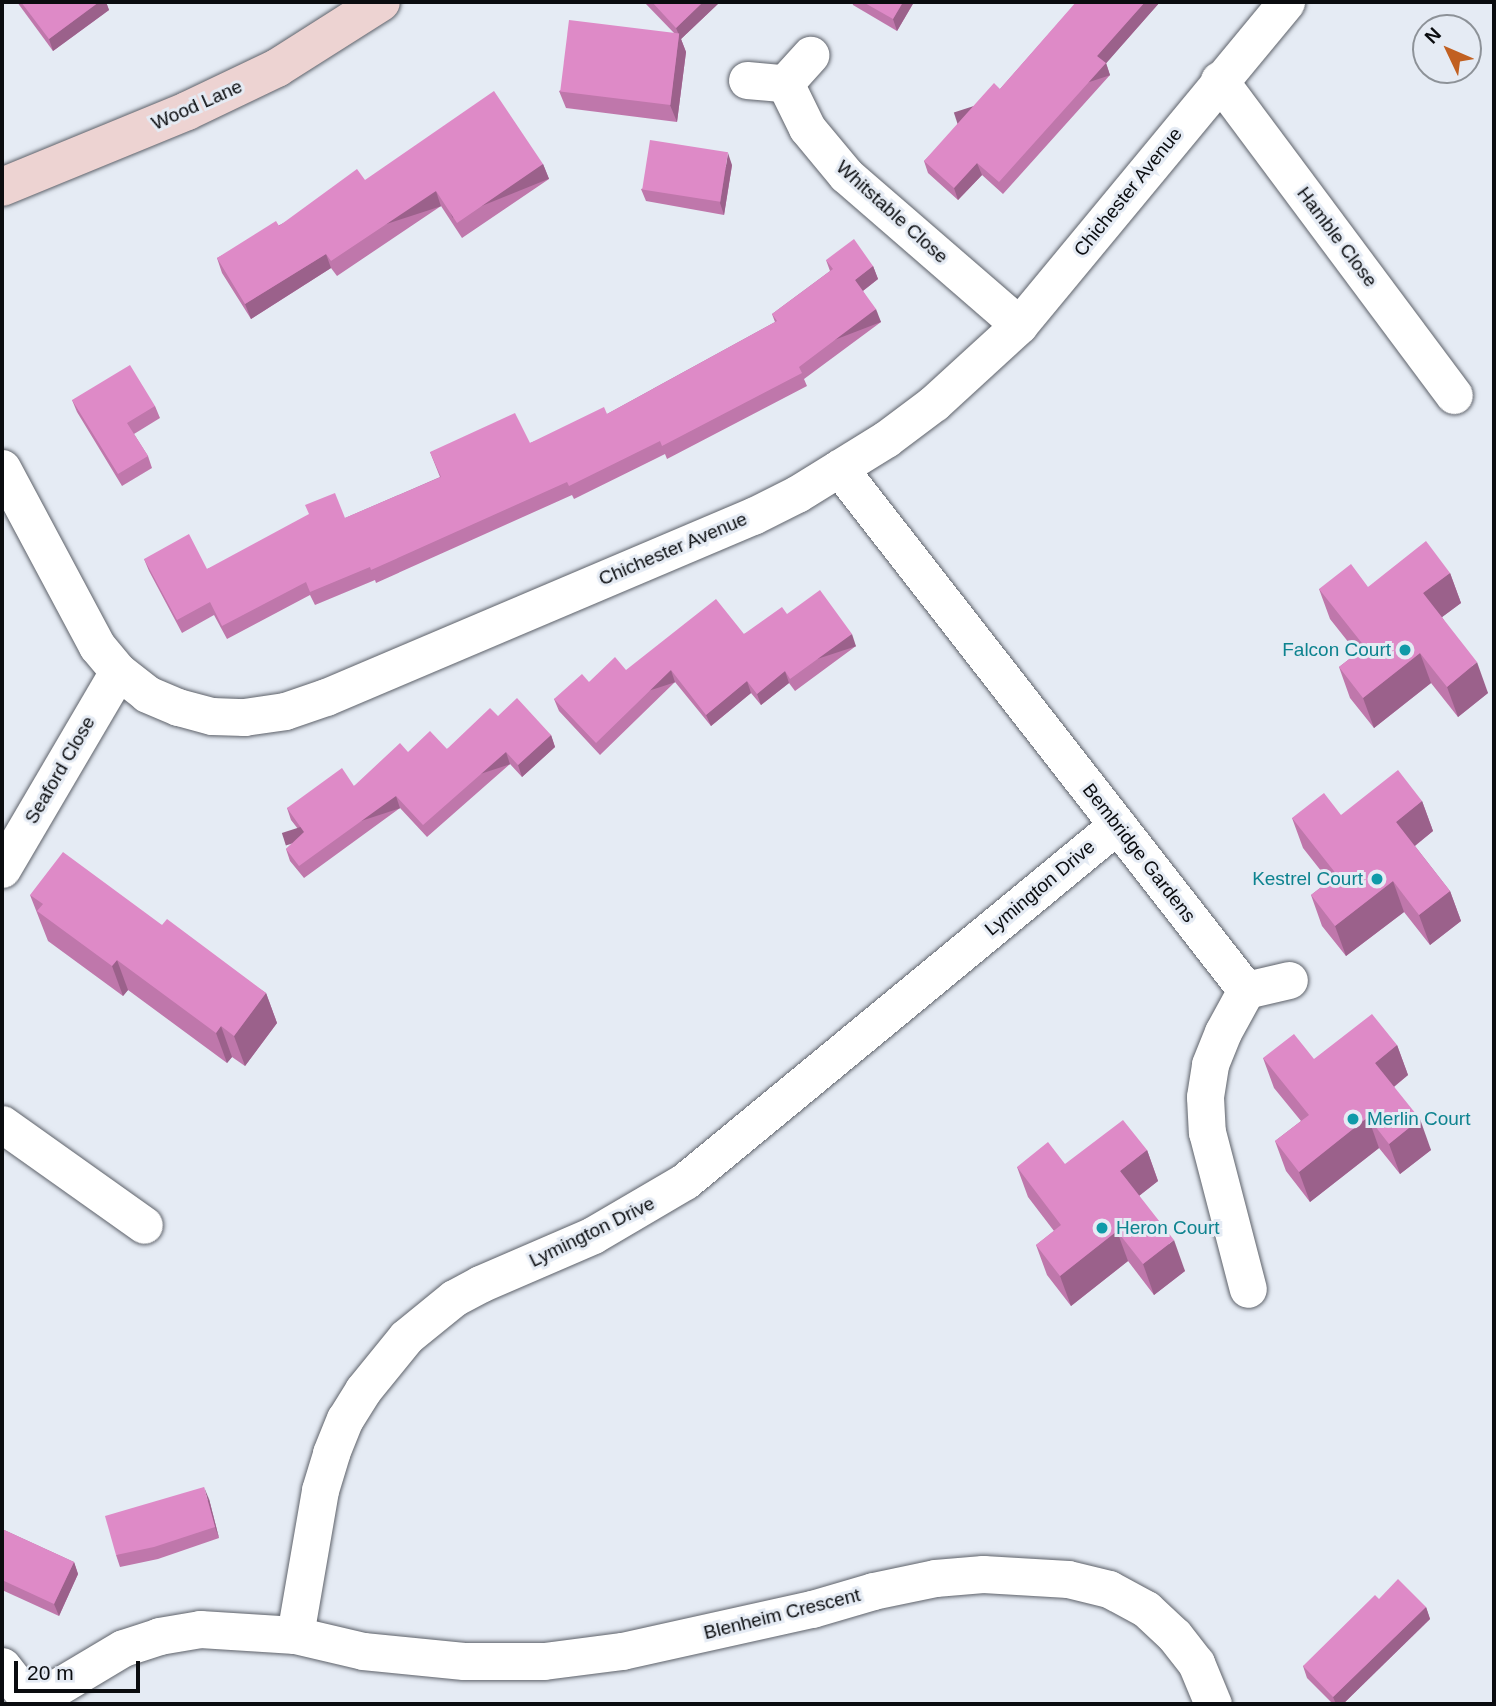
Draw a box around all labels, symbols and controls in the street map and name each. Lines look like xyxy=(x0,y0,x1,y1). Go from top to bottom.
north arrow xyxy=(1412,14,1482,84)
text: N xyxy=(1421,23,1445,48)
street label: Wood Lane xyxy=(148,75,246,135)
street label: Chichester Avenue xyxy=(1069,123,1187,261)
street label: Whitstable Close xyxy=(831,156,953,268)
street label: Hamble Close xyxy=(1292,182,1382,292)
street label: Chichester Avenue xyxy=(595,507,751,591)
place label: Falcon Court xyxy=(1282,639,1391,661)
marker: Falcon Court xyxy=(1397,642,1413,658)
street label: Seaford Close xyxy=(20,712,100,828)
street label: Bembridge Gardens xyxy=(1078,779,1200,927)
street label: Lymington Drive xyxy=(980,835,1100,941)
place label: Kestrel Court xyxy=(1252,868,1363,890)
marker: Kestrel Court xyxy=(1369,871,1385,887)
place label: Merlin Court xyxy=(1367,1108,1470,1130)
marker: Merlin Court xyxy=(1345,1111,1361,1127)
street label: Lymington Drive xyxy=(526,1192,658,1272)
place label: Heron Court xyxy=(1116,1217,1219,1239)
marker: Heron Court xyxy=(1094,1220,1110,1236)
street label: Blenheim Crescent xyxy=(701,1584,863,1644)
scale bar xyxy=(18,1646,144,1690)
text: 20 m xyxy=(27,1661,74,1684)

